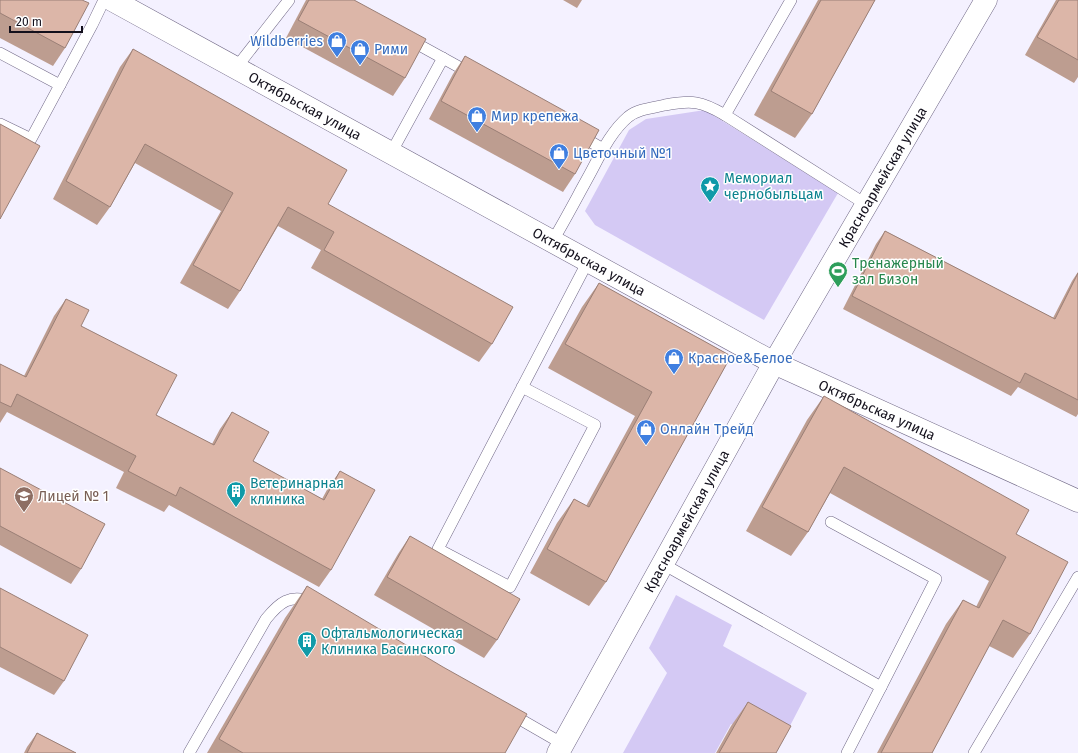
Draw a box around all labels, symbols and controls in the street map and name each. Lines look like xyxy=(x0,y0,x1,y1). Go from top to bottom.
scale bar xyxy=(10,8,82,34)
text: 20 m xyxy=(16,15,42,29)
shop icon: Wildberries xyxy=(326,30,348,58)
place label: Wildberries xyxy=(250,33,323,50)
shop icon: Рими xyxy=(349,38,371,66)
place label: Рими xyxy=(374,41,408,58)
street label: Октябрьская улица xyxy=(245,68,364,144)
street label: Красноармейская улица xyxy=(835,104,931,251)
shop icon: Мир крепежа xyxy=(466,105,488,133)
place label: Мир крепежа xyxy=(491,108,579,125)
shop icon: Цветочный №1 xyxy=(548,142,570,170)
place label: Цветочный №1 xyxy=(573,145,672,162)
place label: Мемориал чернобыльцам xyxy=(724,170,823,203)
place icon: Мемориал чернобыльцам xyxy=(699,175,721,203)
street label: Октябрьская улица xyxy=(529,224,648,300)
place label: Тренажерный зал Бизон xyxy=(852,255,944,288)
sports icon: Тренажерный зал Бизон xyxy=(827,260,849,288)
shop icon: Красное&Белое xyxy=(663,347,685,375)
place label: Красное&Белое xyxy=(688,350,793,367)
street label: Октябрьская улица xyxy=(816,376,938,444)
shop icon: Онлайн Трейд xyxy=(635,418,657,446)
place label: Онлайн Трейд xyxy=(660,421,754,438)
street label: Красноармейская улица xyxy=(641,447,733,596)
place label: Ветеринарная клиника xyxy=(250,475,344,508)
building icon: Ветеринарная клиника xyxy=(225,480,247,508)
school or university icon: Лицей № 1 xyxy=(13,485,35,513)
place label: Лицей № 1 xyxy=(38,488,109,505)
place label: Офтальмологическая Клиника Басинского xyxy=(321,625,463,658)
building icon: Офтальмологическая Клиника Басинского xyxy=(296,630,318,658)

